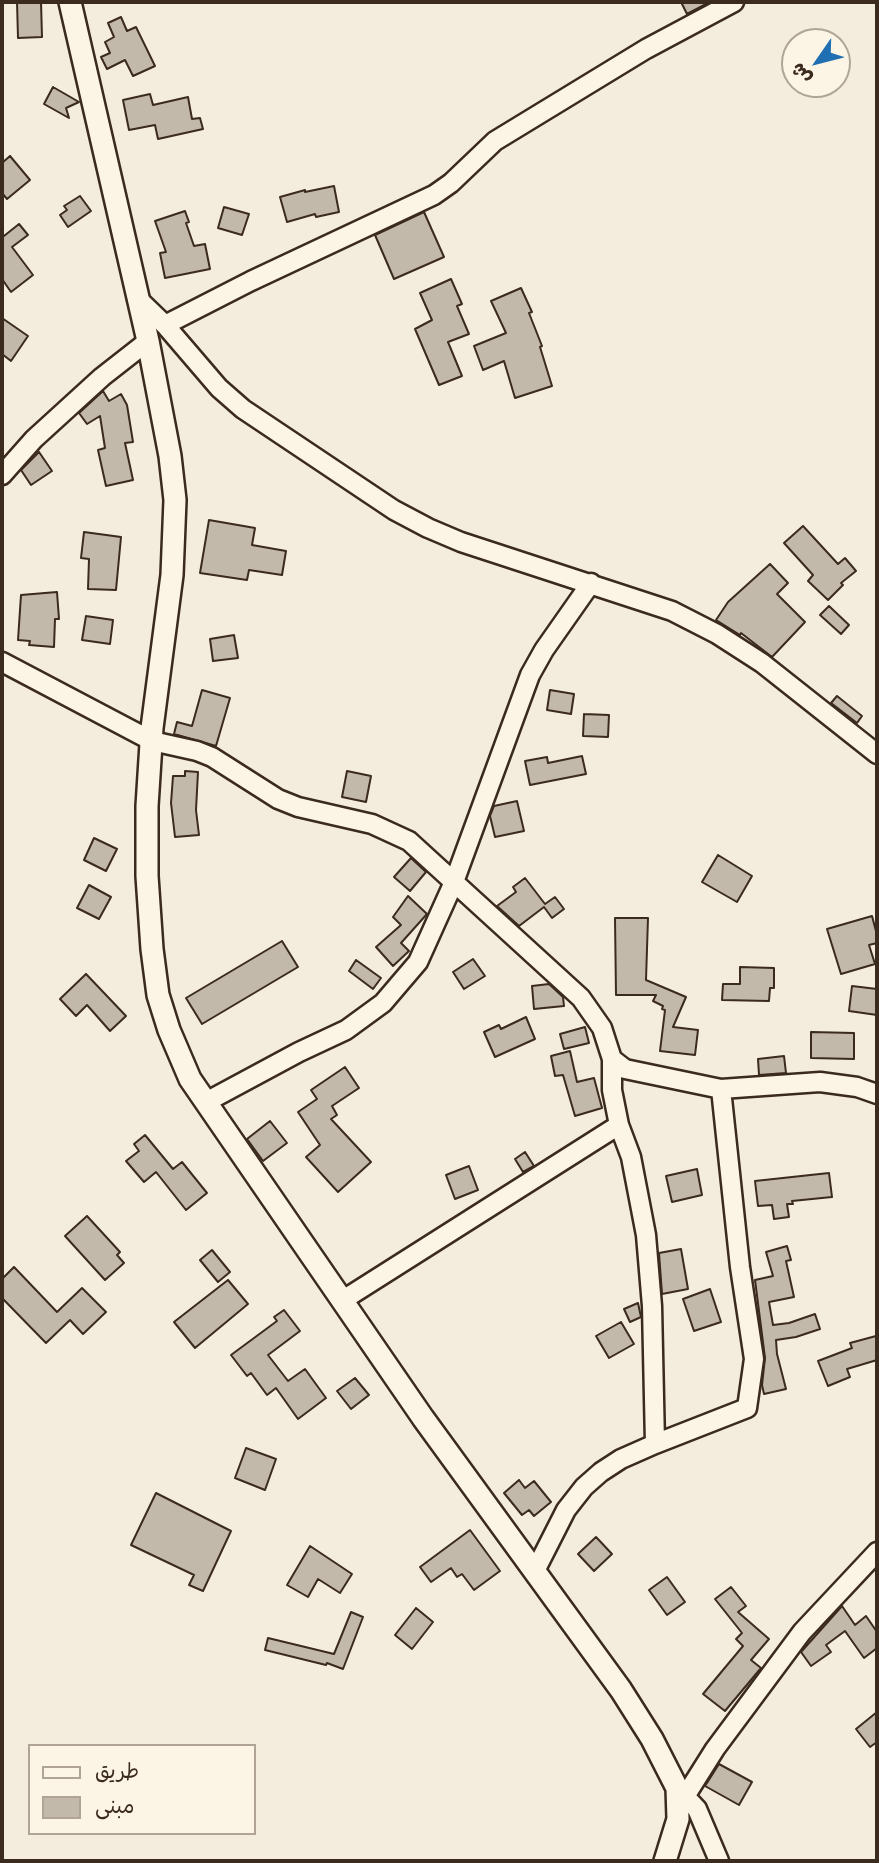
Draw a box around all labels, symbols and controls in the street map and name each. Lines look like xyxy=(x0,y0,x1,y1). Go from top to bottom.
north arrow xyxy=(781,28,851,98)
text: ش xyxy=(784,58,816,90)
legend xyxy=(28,1744,256,1835)
text: طريق xyxy=(95,1756,139,1783)
text: مبنى xyxy=(95,1791,134,1818)

